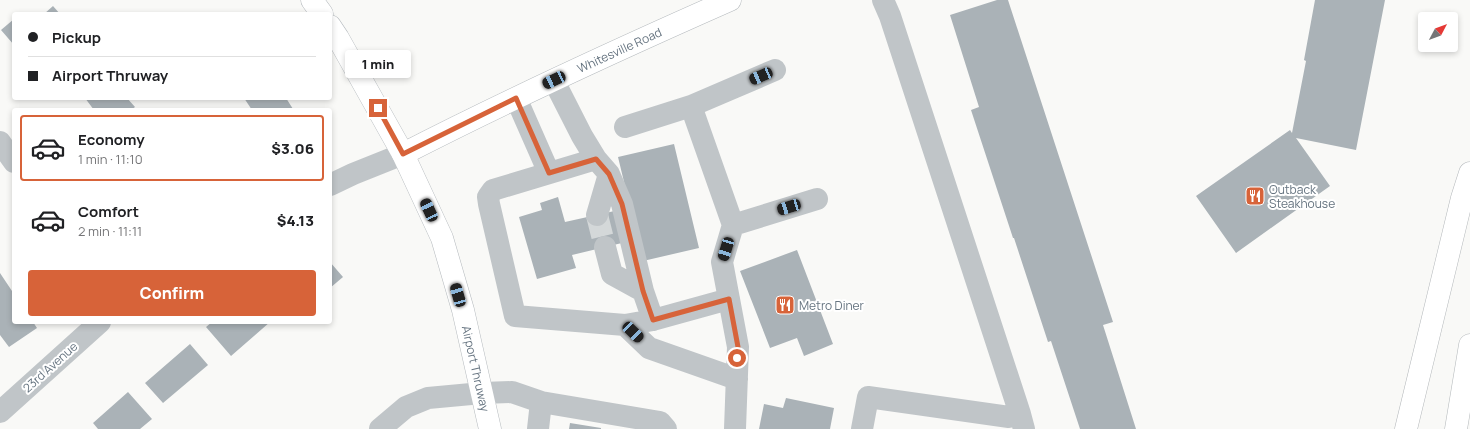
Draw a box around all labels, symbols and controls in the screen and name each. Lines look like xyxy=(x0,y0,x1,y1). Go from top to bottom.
north arrow xyxy=(1418,12,1458,52)
map controls xyxy=(1418,12,1458,52)
street label: Whitesville Road xyxy=(574,23,664,77)
text: Pickup xyxy=(52,27,101,48)
callout: 1 min xyxy=(345,50,411,78)
text: 1 min xyxy=(362,55,394,73)
text: Airport Thruway xyxy=(52,65,168,86)
car xyxy=(748,66,774,86)
car xyxy=(541,69,567,91)
route end xyxy=(369,99,387,117)
text: Economy xyxy=(78,129,145,150)
icon: car xyxy=(30,130,66,166)
text: $3.06 xyxy=(271,138,314,159)
text: 1 min · 11:10 xyxy=(78,150,143,168)
place label: Outback Steakhouse xyxy=(1269,181,1335,212)
restaurant icon: Outback Steakhouse xyxy=(1244,185,1266,207)
car xyxy=(418,197,440,223)
car xyxy=(776,198,802,216)
text: Comfort xyxy=(78,201,139,222)
icon: car xyxy=(30,202,66,238)
text: $4.13 xyxy=(277,210,314,231)
text: 2 min · 11:11 xyxy=(78,222,142,240)
car xyxy=(717,236,735,262)
button: Confirm xyxy=(28,270,316,316)
car xyxy=(449,282,467,308)
restaurant icon: Metro Diner xyxy=(774,294,796,316)
place label: Metro Diner xyxy=(799,297,865,314)
car xyxy=(620,319,646,345)
street label: Airport Thruway xyxy=(458,324,494,414)
street label: 23rd Avenue xyxy=(19,338,81,396)
route start xyxy=(728,349,746,367)

